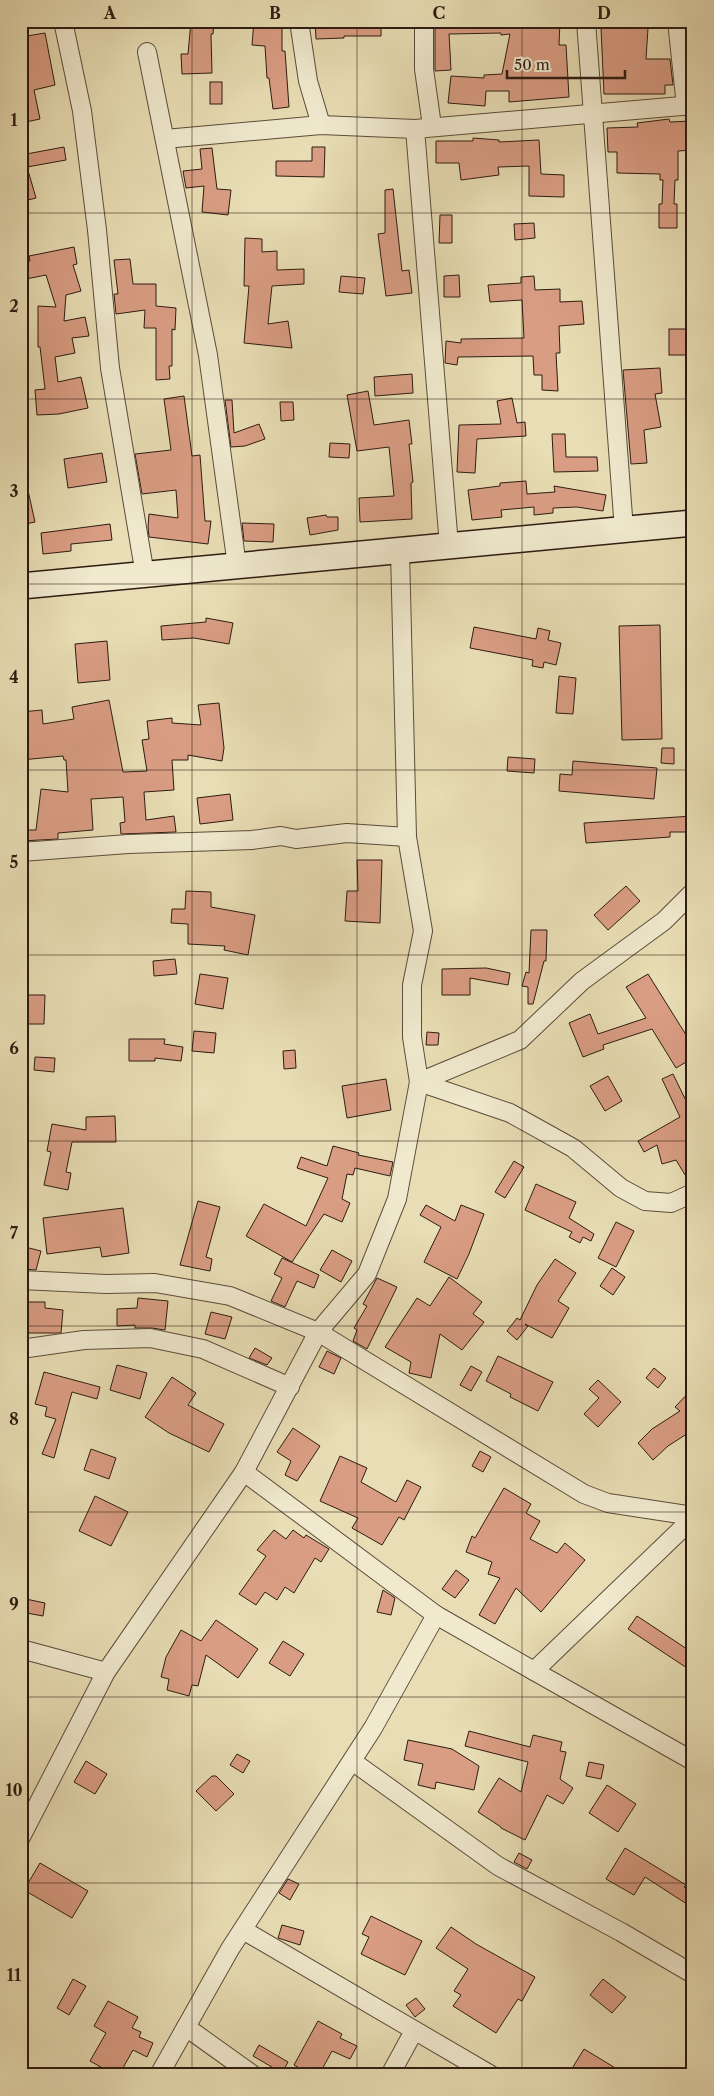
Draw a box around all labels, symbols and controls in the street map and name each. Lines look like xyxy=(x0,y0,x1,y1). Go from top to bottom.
text: A xyxy=(103,3,117,23)
text: B xyxy=(269,3,281,23)
text: C xyxy=(433,3,445,23)
text: D xyxy=(597,3,611,23)
scale bar xyxy=(507,48,624,80)
text: 50 m xyxy=(514,55,550,74)
text: 1 xyxy=(10,110,18,130)
text: 2 xyxy=(9,296,19,316)
text: 3 xyxy=(9,481,19,501)
text: 4 xyxy=(9,667,19,687)
text: 5 xyxy=(10,852,19,872)
text: 6 xyxy=(9,1038,19,1058)
text: 7 xyxy=(10,1223,19,1243)
text: 8 xyxy=(9,1409,19,1429)
text: 9 xyxy=(9,1594,19,1614)
text: 10 xyxy=(5,1780,23,1800)
text: 11 xyxy=(7,1965,22,1985)

